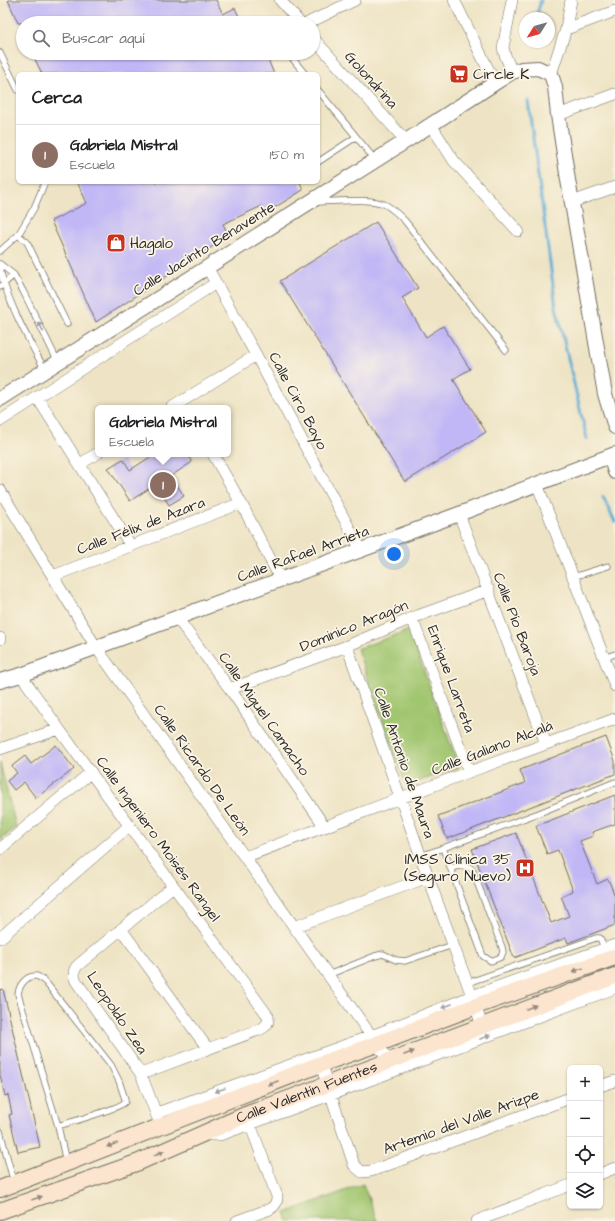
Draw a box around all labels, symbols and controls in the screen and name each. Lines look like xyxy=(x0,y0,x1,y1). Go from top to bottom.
north arrow xyxy=(519,12,555,48)
search box xyxy=(16,16,320,60)
icon: search xyxy=(30,27,52,49)
text: Buscar aquí xyxy=(62,28,144,49)
street label: Golondrina xyxy=(340,47,403,113)
supermarket icon: Circle K xyxy=(448,63,470,85)
place label: Circle K xyxy=(473,64,529,85)
text: Cerca xyxy=(32,86,82,110)
text: Gabriela Mistral xyxy=(70,135,178,156)
text: 1 xyxy=(44,146,46,164)
text: 150 m xyxy=(270,146,304,164)
text: Escuela xyxy=(70,156,115,174)
street label: Calle Jacinto Benavente xyxy=(129,197,279,301)
shop icon: Hagalo xyxy=(105,232,127,254)
place label: Hagalo xyxy=(130,233,173,255)
one-way arrow xyxy=(38,321,44,333)
street label: Calle Ciro Bayo xyxy=(263,349,333,454)
popup xyxy=(95,405,231,457)
text: Gabriela Mistral xyxy=(109,412,217,433)
text: Escuela xyxy=(109,433,154,451)
pin: 1 xyxy=(150,470,176,500)
street label: Calle Félix de Azara xyxy=(74,492,208,560)
street label: Calle Rafael Arrieta xyxy=(234,520,372,588)
your location xyxy=(384,544,404,564)
street label: Calle Pío Baroja xyxy=(488,570,546,679)
street label: Dominico Aragón xyxy=(297,595,412,658)
street label: Enrique Larreta xyxy=(422,622,480,736)
street label: Calle Miguel Camacho xyxy=(213,648,315,781)
street label: Calle Antonio de Maura xyxy=(368,685,440,842)
street label: Calle Ricardo De León xyxy=(149,700,256,840)
street label: Calle Galiano Alcalá xyxy=(428,715,556,781)
street label: Calle Ingeniero Moisés Rangel xyxy=(90,752,225,927)
place label: IMSS Clínica 35 (Seguro Nuevo) xyxy=(404,849,511,888)
hospital icon: IMSS Clínica 35 (Seguro Nuevo) xyxy=(514,857,536,879)
street label: Leopoldo Zea xyxy=(82,967,153,1059)
one-way arrow xyxy=(572,967,584,973)
one-way arrow xyxy=(440,1004,452,1010)
one-way arrow xyxy=(525,1004,537,1010)
one-way arrow xyxy=(479,1034,491,1040)
one-way arrow xyxy=(404,1050,416,1056)
street label: Calle Valentín Fuentes xyxy=(233,1056,381,1128)
map controls xyxy=(567,1065,603,1209)
button: + xyxy=(567,1065,603,1101)
one-way arrow xyxy=(266,1080,278,1086)
street label: Artemio del Valle Arizpe xyxy=(380,1084,542,1160)
one-way arrow xyxy=(213,1087,225,1093)
button: − xyxy=(567,1101,603,1137)
button: locate xyxy=(567,1137,603,1173)
one-way arrow xyxy=(106,1142,118,1148)
one-way arrow xyxy=(153,1150,164,1156)
button: layers xyxy=(567,1173,603,1209)
one-way arrow xyxy=(31,1195,43,1201)

